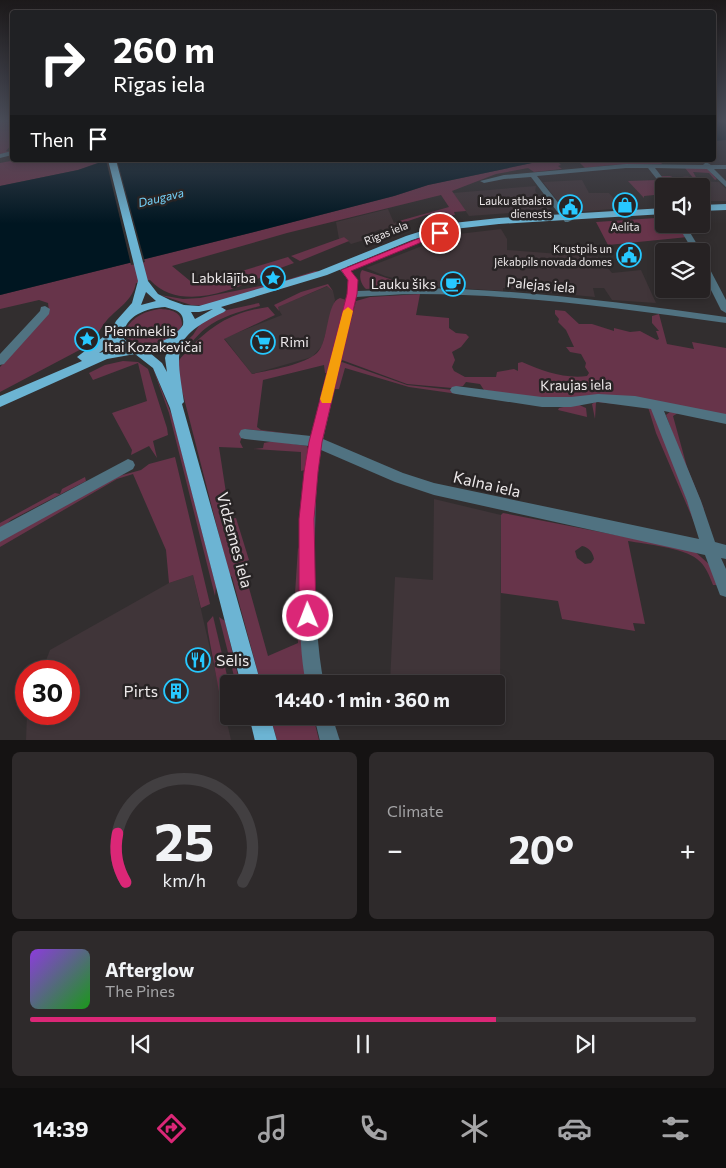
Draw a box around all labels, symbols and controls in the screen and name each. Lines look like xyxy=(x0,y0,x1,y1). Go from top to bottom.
text: 260 m xyxy=(113,27,215,70)
icon: right xyxy=(30,30,95,95)
text: Rīgas iela xyxy=(113,70,205,97)
icon: arrive xyxy=(84,125,112,153)
text: Then xyxy=(30,128,74,151)
map controls xyxy=(655,178,710,298)
button: sound xyxy=(655,178,710,233)
water label: Daugava xyxy=(137,185,185,209)
shop icon: Aelita xyxy=(612,192,638,218)
place label: Lauku atbalsta dienests xyxy=(479,194,552,220)
public building icon: Lauku atbalsta dienests xyxy=(557,194,583,220)
pin xyxy=(419,212,461,254)
street label: Rīgas iela xyxy=(362,218,410,247)
icon: arrive xyxy=(426,219,454,247)
place label: Aelita xyxy=(610,220,640,233)
place label: Krustpils un Jēkabpils novada domes xyxy=(494,242,612,269)
public building icon: Krustpils un Jēkabpils novada domes xyxy=(616,242,642,268)
button: layers xyxy=(655,243,710,298)
place icon: Labklājība xyxy=(260,265,286,291)
place label: Labklājība xyxy=(191,269,256,286)
cafe icon: Lauku šiks xyxy=(440,271,466,297)
street label: Palejas iela xyxy=(506,273,576,296)
place label: Lauku šiks xyxy=(371,275,436,292)
place label: Piemineklis Itai Kozakevičai xyxy=(104,322,202,355)
place icon: Piemineklis Itai Kozakevičai xyxy=(74,326,100,352)
supermarket icon: Rimi xyxy=(250,329,276,355)
place label: Rimi xyxy=(280,333,309,350)
street label: Kraujas iela xyxy=(540,375,612,394)
street label: Kalna iela xyxy=(451,467,523,501)
street label: Vidzemes iela xyxy=(214,490,257,590)
position arrow xyxy=(281,589,333,641)
restaurant icon: Sēlis xyxy=(185,647,211,673)
place label: Sēlis xyxy=(216,650,249,669)
speed limit sign: 30 xyxy=(15,660,80,725)
building icon: Pirts xyxy=(163,678,189,704)
place label: Pirts xyxy=(124,681,158,700)
text: 14:40 · 1 min · 360 m xyxy=(275,688,450,711)
text: Climate xyxy=(387,801,443,820)
text: 25 xyxy=(155,808,214,872)
text: 20° xyxy=(508,825,574,872)
text: − xyxy=(387,832,403,866)
text: + xyxy=(680,832,696,866)
text: km/h xyxy=(163,869,206,891)
text: Afterglow xyxy=(105,958,194,981)
text: The Pines xyxy=(105,981,175,1000)
icon: previous xyxy=(127,1030,155,1058)
icon: pause xyxy=(349,1030,377,1058)
icon: next xyxy=(571,1030,599,1058)
icon: directions xyxy=(154,1111,189,1146)
icon: music xyxy=(255,1111,290,1146)
icon: phone xyxy=(356,1111,391,1146)
icon: climate xyxy=(457,1111,492,1146)
icon: car xyxy=(557,1111,592,1146)
icon: filters xyxy=(658,1111,693,1146)
text: 14:39 xyxy=(33,1115,89,1142)

